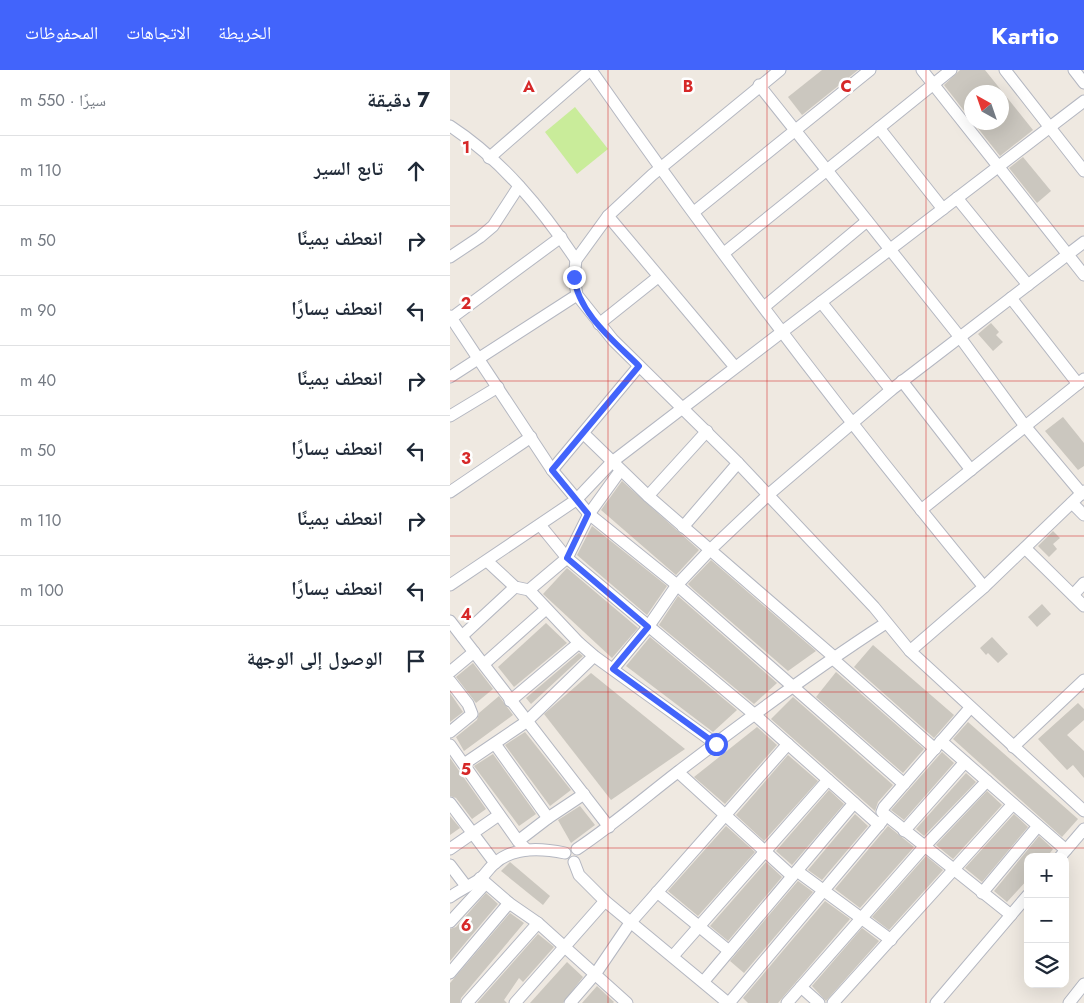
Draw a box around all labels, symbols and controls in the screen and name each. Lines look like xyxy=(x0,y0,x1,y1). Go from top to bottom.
text: Kartio xyxy=(991,18,1059,53)
text: المحفوظات xyxy=(25,20,98,46)
text: الاتجاهات xyxy=(126,20,190,46)
text: الخريطة xyxy=(218,20,271,46)
text: A xyxy=(522,75,535,98)
text: B xyxy=(683,75,693,98)
text: C xyxy=(840,75,852,98)
text: 7 دقيقة xyxy=(367,85,430,115)
north arrow xyxy=(964,85,1009,130)
text: سيرًا · 550 m xyxy=(20,89,106,112)
text: 1 xyxy=(462,136,470,159)
text: تابع السير xyxy=(314,155,383,182)
icon: ahead xyxy=(402,157,430,185)
text: 110 m xyxy=(20,159,61,182)
text: انعطف يمينًا xyxy=(297,225,383,252)
icon: right xyxy=(402,227,430,255)
text: 50 m xyxy=(20,229,56,252)
route end xyxy=(563,266,586,289)
text: 2 xyxy=(461,292,471,315)
text: انعطف يسارًا xyxy=(291,295,383,322)
icon: left xyxy=(402,297,430,325)
text: 90 m xyxy=(20,299,56,322)
text: انعطف يمينًا xyxy=(297,365,383,392)
icon: right xyxy=(402,367,430,395)
text: 40 m xyxy=(20,369,56,392)
text: انعطف يسارًا xyxy=(291,435,383,462)
icon: left xyxy=(402,437,430,465)
text: 50 m xyxy=(20,439,56,462)
text: 3 xyxy=(461,447,471,470)
text: انعطف يمينًا xyxy=(297,505,383,532)
icon: right xyxy=(402,507,430,535)
text: 110 m xyxy=(20,509,61,532)
text: انعطف يسارًا xyxy=(291,575,383,602)
icon: left xyxy=(402,577,430,605)
text: 100 m xyxy=(20,579,64,602)
text: 4 xyxy=(460,603,472,626)
text: الوصول إلى الوجهة xyxy=(247,645,383,672)
icon: arrive xyxy=(402,647,430,675)
route start xyxy=(705,733,728,756)
text: 5 xyxy=(461,758,471,781)
map controls xyxy=(1024,853,1069,988)
button: + xyxy=(1024,853,1069,898)
button: − xyxy=(1024,898,1069,943)
text: 6 xyxy=(461,914,471,937)
button: layers xyxy=(1024,943,1069,988)

